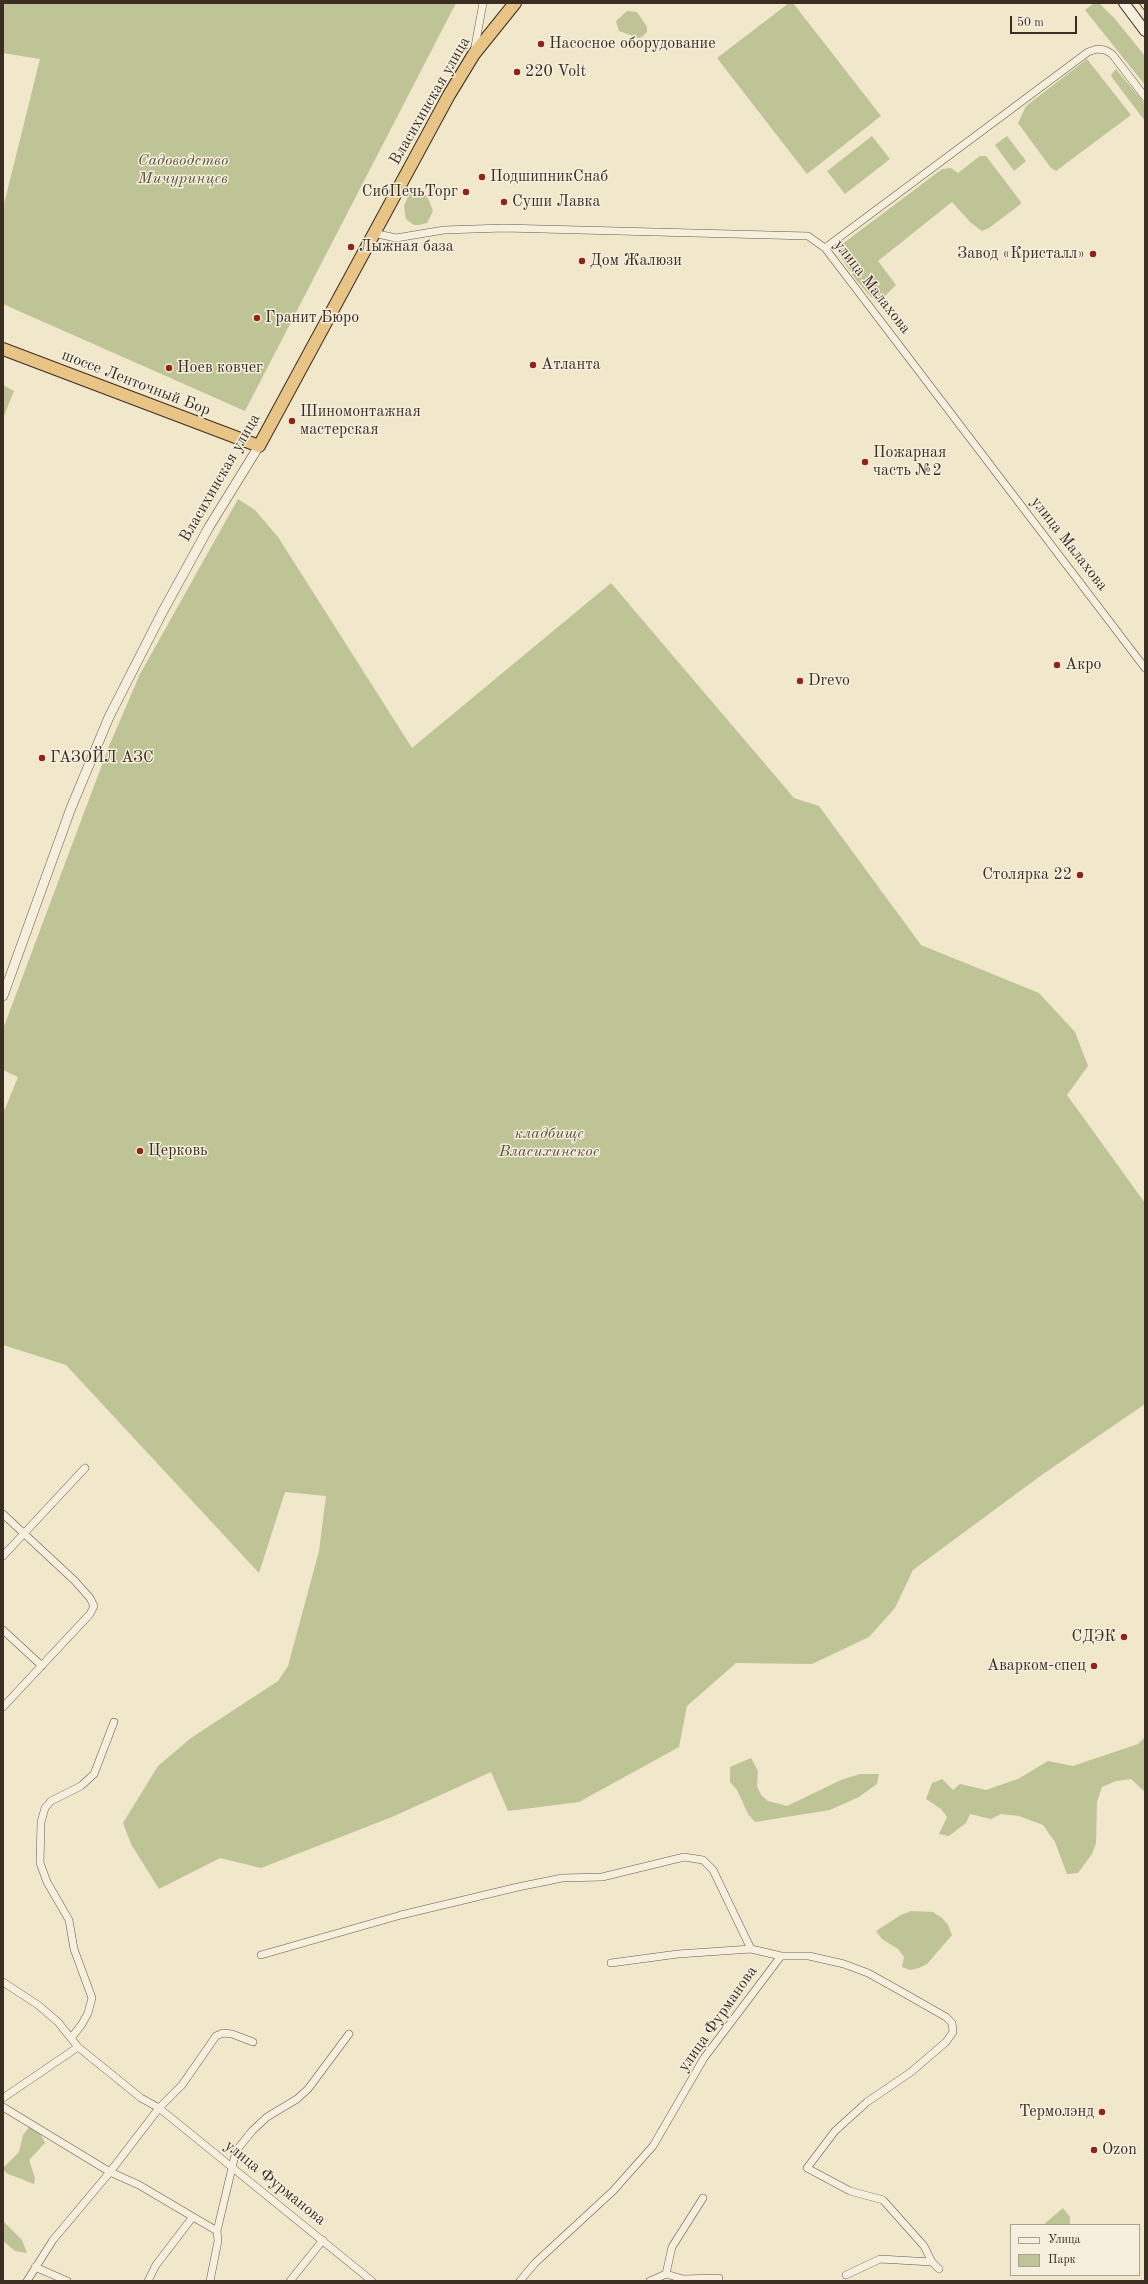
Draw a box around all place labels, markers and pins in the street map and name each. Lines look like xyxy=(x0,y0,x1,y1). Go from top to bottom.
place label: Насосное оборудование xyxy=(549,34,716,54)
marker: Насосное оборудование xyxy=(536,39,546,49)
place label: 220 Volt xyxy=(525,62,586,82)
marker: 220 Volt xyxy=(512,67,522,77)
place label: ПодшипникСнаб xyxy=(490,167,608,187)
marker: ПодшипникСнаб xyxy=(477,172,487,182)
place label: СибПечьТорг xyxy=(362,182,458,202)
marker: СибПечьТорг xyxy=(461,187,471,197)
place label: Суши Лавка xyxy=(512,192,600,212)
marker: Суши Лавка xyxy=(499,197,509,207)
place label: Лыжная база xyxy=(359,237,454,257)
marker: Лыжная база xyxy=(346,242,356,252)
place label: Завод «Кристалл» xyxy=(957,244,1085,264)
marker: Завод «Кристалл» xyxy=(1088,249,1098,259)
place label: Дом Жалюзи xyxy=(590,251,682,271)
marker: Дом Жалюзи xyxy=(577,256,587,266)
place label: Гранит Бюро xyxy=(265,308,359,328)
marker: Гранит Бюро xyxy=(252,313,262,323)
place label: Атланта xyxy=(541,355,601,375)
place label: Ноев ковчег xyxy=(177,358,263,378)
marker: Атланта xyxy=(528,360,538,370)
marker: Ноев ковчег xyxy=(164,363,174,373)
place label: Шиномонтажная мастерская xyxy=(300,402,421,440)
marker: Шиномонтажная мастерская xyxy=(287,416,297,426)
place label: Пожарная часть №2 xyxy=(873,443,946,481)
marker: Пожарная часть №2 xyxy=(860,457,870,467)
place label: Акро xyxy=(1065,655,1101,675)
marker: Акро xyxy=(1052,660,1062,670)
place label: Drevo xyxy=(808,671,850,691)
marker: Drevo xyxy=(795,676,805,686)
place label: ГАЗОЙЛ АЗС xyxy=(50,748,154,768)
marker: ГАЗОЙЛ АЗС xyxy=(37,753,47,763)
place label: Столярка 22 xyxy=(982,865,1072,885)
marker: Столярка 22 xyxy=(1075,870,1085,880)
place label: Церковь xyxy=(148,1141,208,1161)
marker: Церковь xyxy=(135,1146,145,1156)
place label: СДЭК xyxy=(1072,1627,1116,1647)
marker: СДЭК xyxy=(1119,1632,1129,1642)
place label: Аварком-спец xyxy=(987,1656,1086,1676)
marker: Аварком-спец xyxy=(1089,1661,1099,1671)
place label: Термолэнд xyxy=(1019,2102,1094,2122)
marker: Термолэнд xyxy=(1097,2107,1107,2117)
place label: Ozon xyxy=(1102,2140,1137,2160)
marker: Ozon xyxy=(1089,2145,1099,2155)

